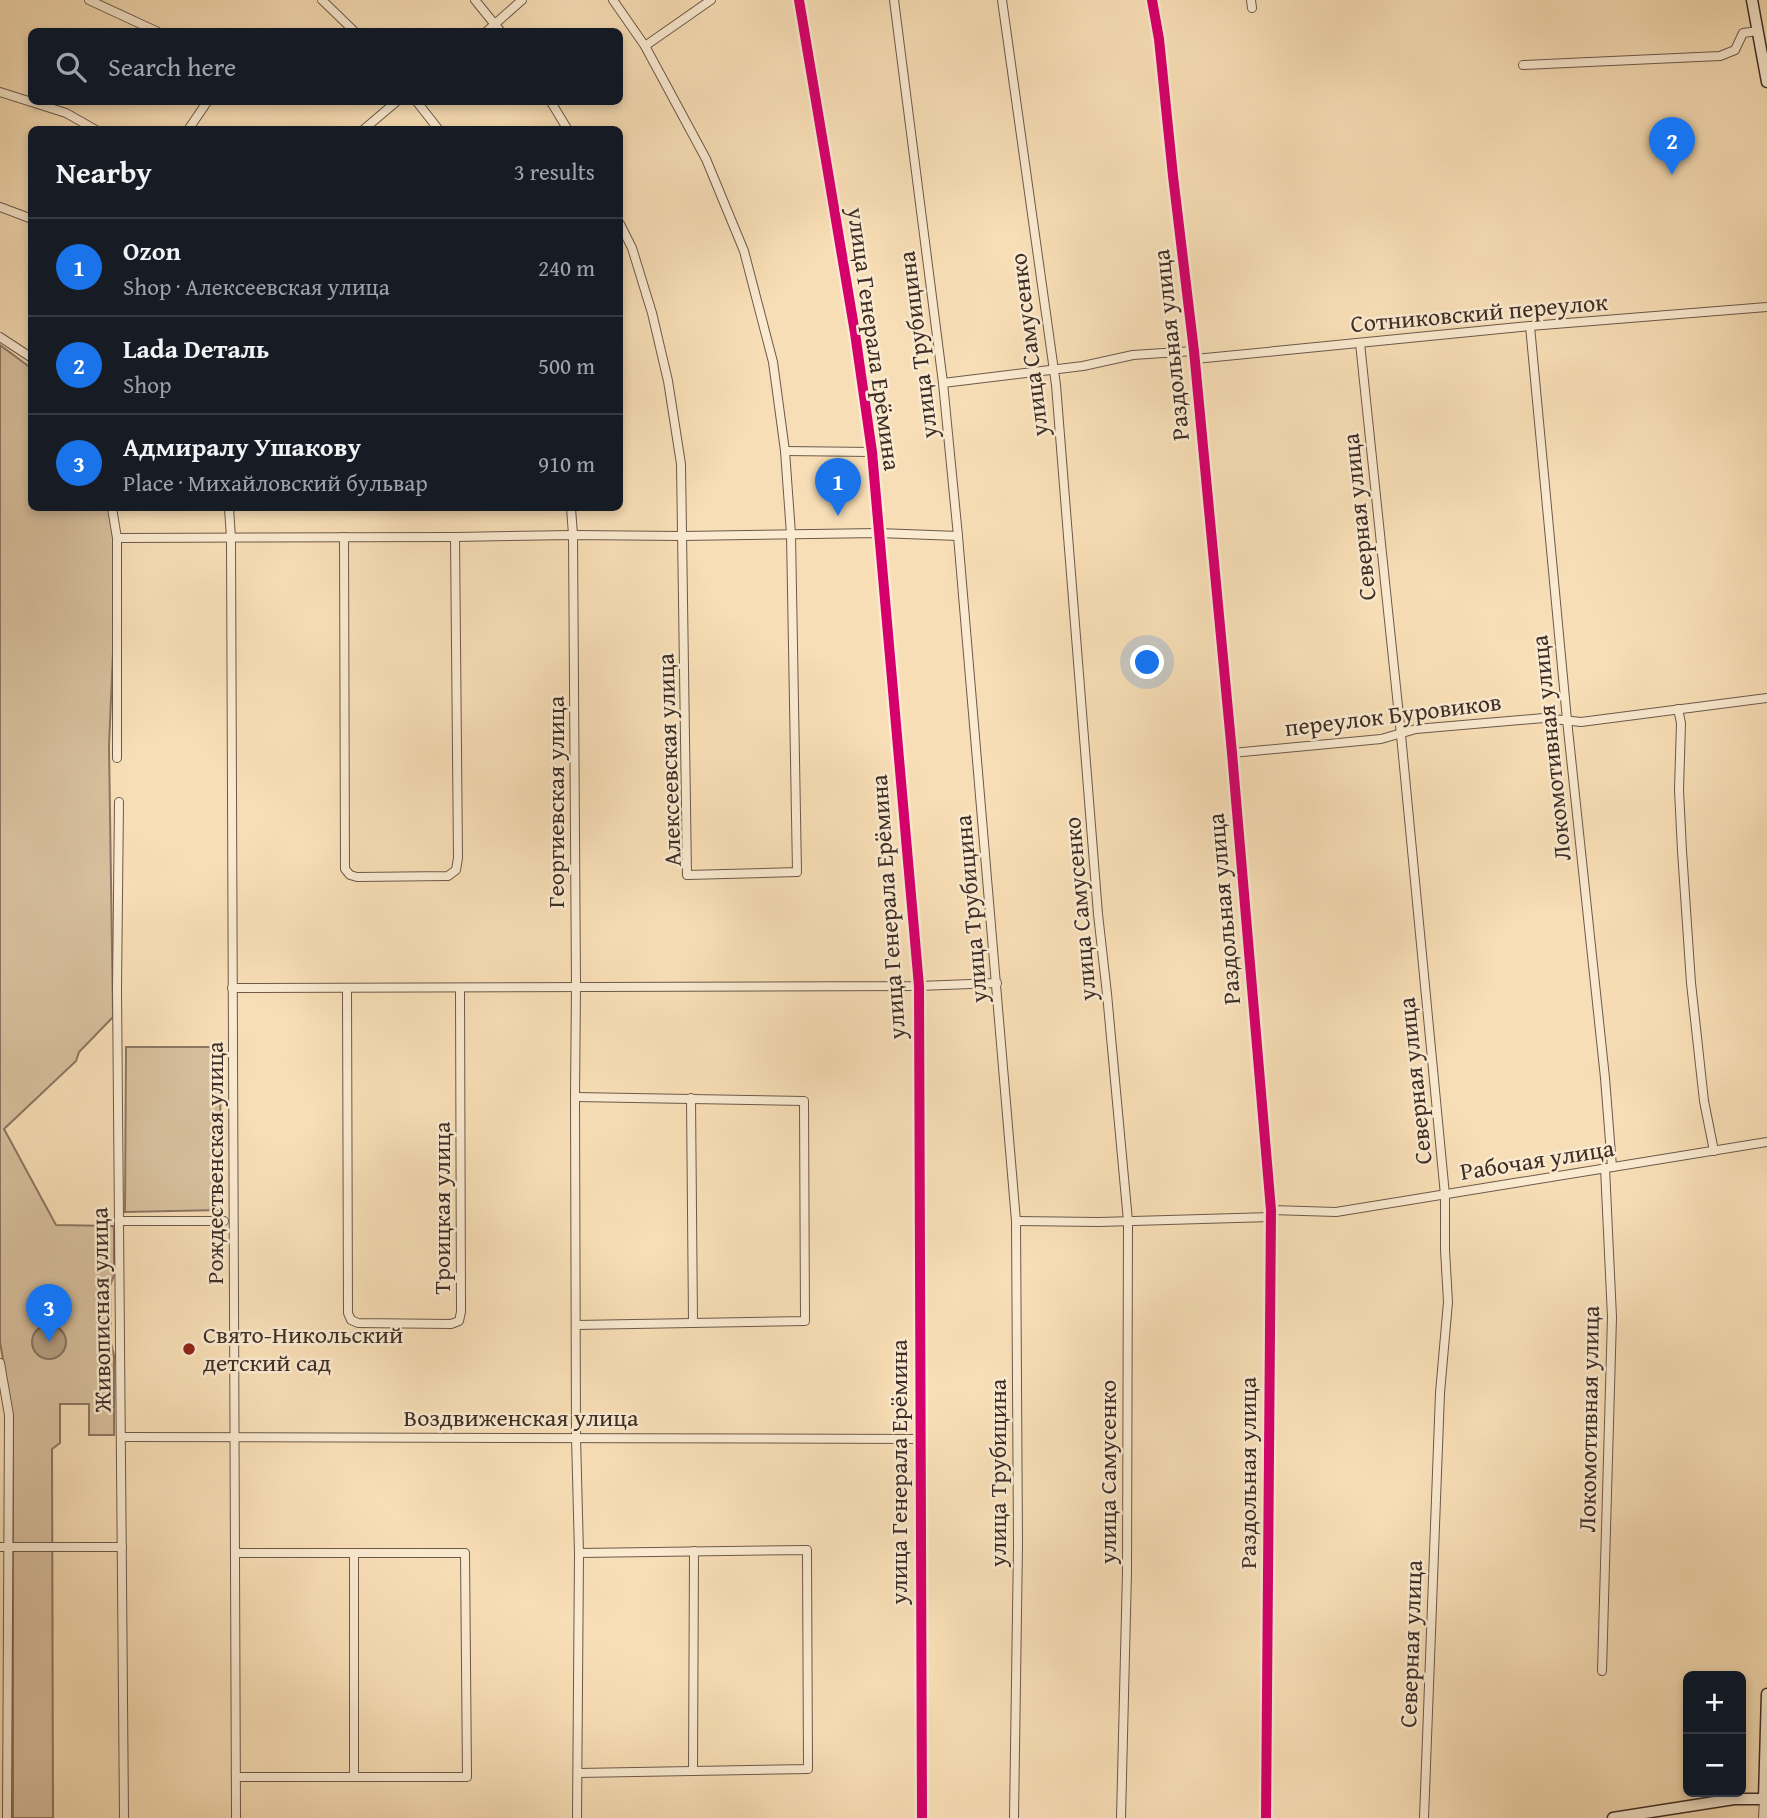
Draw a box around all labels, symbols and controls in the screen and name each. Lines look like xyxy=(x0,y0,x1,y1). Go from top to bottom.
search box xyxy=(28,28,623,105)
text: Search here xyxy=(108,47,236,86)
icon: search xyxy=(52,48,90,86)
pin: 2 xyxy=(1649,117,1695,175)
text: Nearby xyxy=(56,150,152,194)
text: 3 results xyxy=(514,155,595,188)
street label: улица Генерала Ерёмина xyxy=(839,204,910,473)
text: Ozon xyxy=(123,231,181,270)
street label: Раздольная улица xyxy=(1143,247,1198,442)
street label: улица Трубицина xyxy=(889,249,946,442)
text: 1 xyxy=(73,251,85,284)
text: 240 m xyxy=(538,251,595,284)
street label: улица Самусенко xyxy=(1000,251,1057,440)
text: Shop · Алексеевская улица xyxy=(123,270,390,303)
street label: Сотниковский переулок xyxy=(1349,284,1609,341)
text: Lada Dеталь xyxy=(123,329,269,368)
text: 2 xyxy=(73,349,85,382)
text: 500 m xyxy=(538,349,595,382)
text: Shop xyxy=(123,368,171,401)
text: Адмиралу Ушакову xyxy=(123,427,361,466)
street label: Северная улица xyxy=(1332,431,1385,602)
text: 3 xyxy=(73,447,85,480)
text: 910 m xyxy=(538,447,595,480)
pin: 1 xyxy=(815,458,861,516)
text: Place · Михайловский бульвар xyxy=(123,466,428,499)
street label: Локомотивная улица xyxy=(1521,633,1580,863)
your location xyxy=(1130,645,1164,679)
street label: Алексеевская улица xyxy=(647,652,690,867)
street label: переулок Буровиков xyxy=(1283,684,1503,745)
street label: Георгиевская улица xyxy=(538,695,573,908)
street label: улица Генерала Ерёмина xyxy=(861,773,914,1042)
street label: Раздольная улица xyxy=(1198,811,1249,1006)
street label: улица Трубицина xyxy=(945,813,996,1005)
street label: улица Самусенко xyxy=(1054,816,1105,1003)
street label: Северная улица xyxy=(1388,995,1441,1166)
street label: Рождественская улица xyxy=(197,1041,232,1285)
street label: Троицкая улица xyxy=(424,1121,459,1294)
street label: Рабочая улица xyxy=(1457,1130,1617,1189)
street label: Живописная улица xyxy=(81,1206,120,1414)
pin: 3 xyxy=(26,1284,72,1342)
street label: Локомотивная улица xyxy=(1569,1305,1608,1533)
place label: Свято-Никольский детский сад xyxy=(203,1317,403,1380)
street label: улица Генерала Ерёмина xyxy=(881,1339,916,1606)
marker: Свято-Никольский детский сад xyxy=(181,1341,197,1357)
street label: Раздольная улица xyxy=(1230,1376,1265,1569)
street label: улица Трубицина xyxy=(980,1378,1015,1568)
street label: улица Самусенко xyxy=(1090,1380,1125,1565)
street label: Воздвиженская улица xyxy=(404,1400,639,1435)
street label: Северная улица xyxy=(1390,1559,1431,1728)
map controls xyxy=(1683,1671,1746,1797)
button: + xyxy=(1683,1671,1746,1734)
button: − xyxy=(1683,1734,1746,1797)

